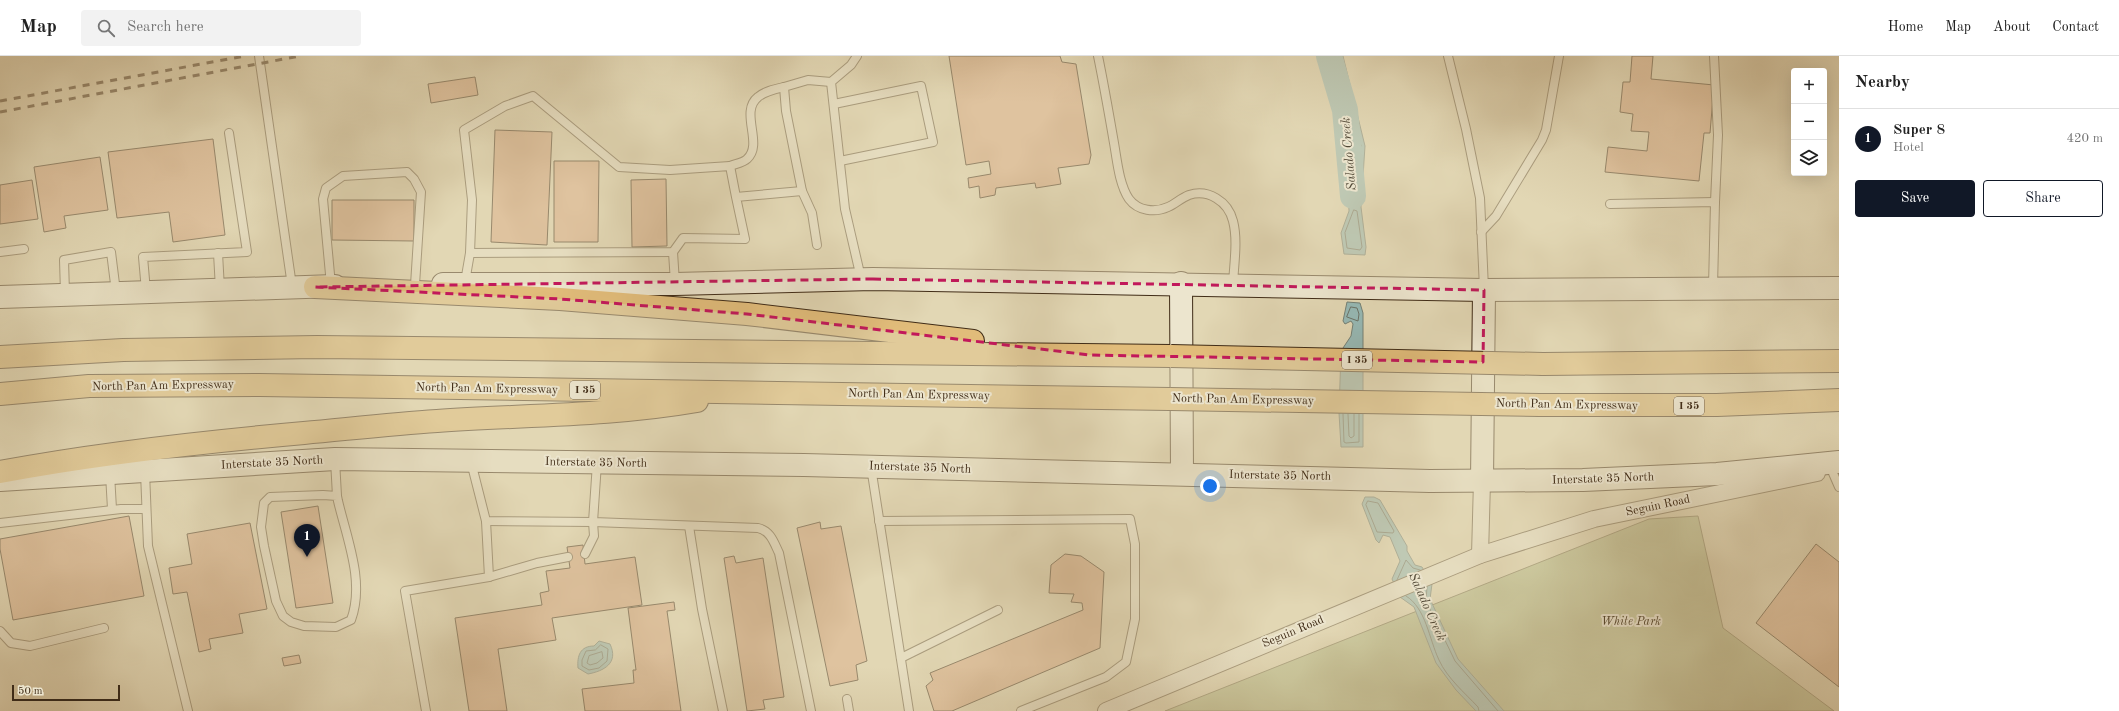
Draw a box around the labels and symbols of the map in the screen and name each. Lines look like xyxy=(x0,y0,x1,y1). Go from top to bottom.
water label: Salado Creek xyxy=(1339,117,1359,191)
road number: I 35 xyxy=(1342,351,1372,369)
street label: North Pan Am Expressway xyxy=(92,379,235,393)
road number: I 35 xyxy=(570,381,600,399)
street label: North Pan Am Expressway xyxy=(416,382,559,396)
street label: North Pan Am Expressway xyxy=(848,388,991,402)
street label: North Pan Am Expressway xyxy=(1172,393,1315,407)
road number: I 35 xyxy=(1674,397,1704,415)
street label: North Pan Am Expressway xyxy=(1496,398,1639,412)
street label: Interstate 35 North xyxy=(221,453,324,472)
street label: Interstate 35 North xyxy=(545,455,648,470)
street label: Interstate 35 North xyxy=(869,459,972,476)
street label: Interstate 35 North xyxy=(1229,468,1332,483)
street label: Interstate 35 North xyxy=(1552,470,1655,487)
your location xyxy=(1200,476,1220,496)
street label: Seguin Road xyxy=(1625,493,1691,519)
pin: 1 xyxy=(294,524,320,557)
water label: Salado Creek xyxy=(1406,571,1448,643)
street label: Seguin Road xyxy=(1260,614,1326,650)
park label: White Park xyxy=(1601,616,1661,628)
scale bar xyxy=(12,683,120,702)

